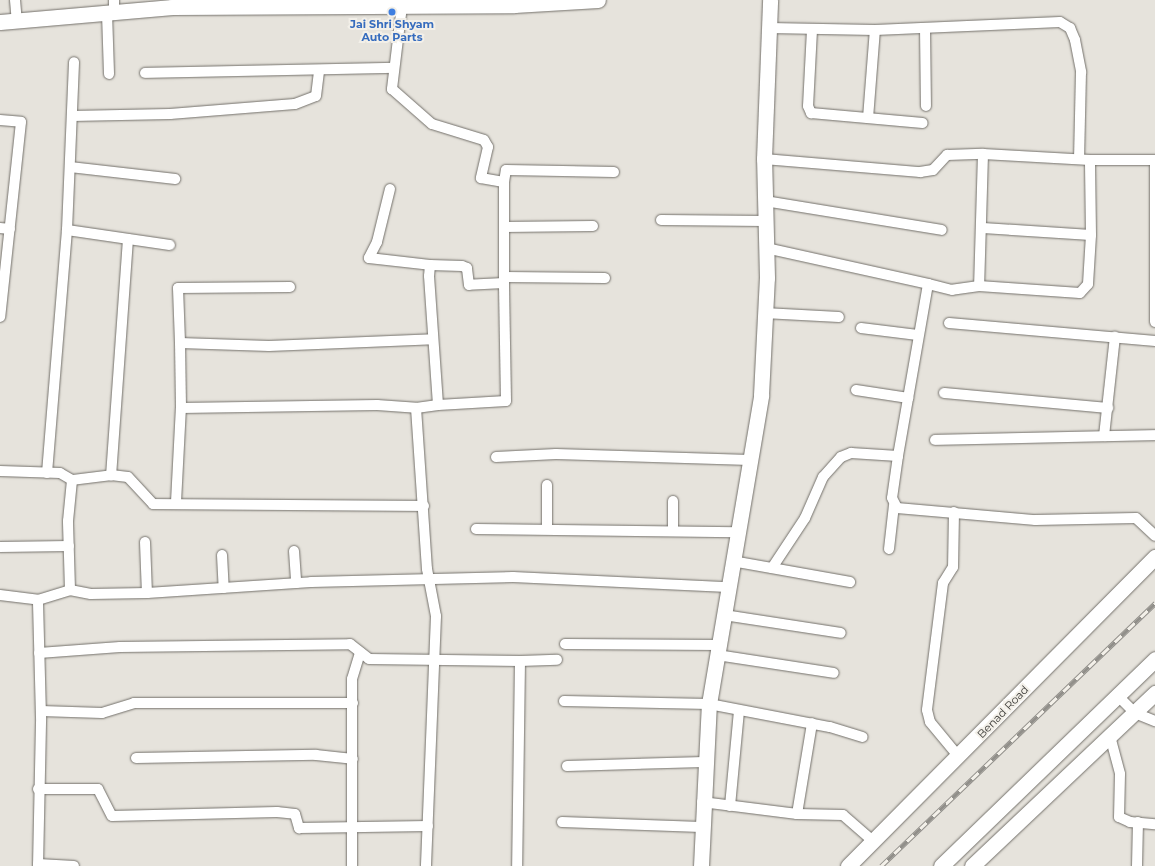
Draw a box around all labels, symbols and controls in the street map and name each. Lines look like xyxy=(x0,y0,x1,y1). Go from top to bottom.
marker: Jai Shri Shyam Auto Parts xyxy=(387,7,397,17)
place label: Jai Shri Shyam Auto Parts xyxy=(350,18,434,44)
street label: Benad Road xyxy=(975,683,1031,741)

